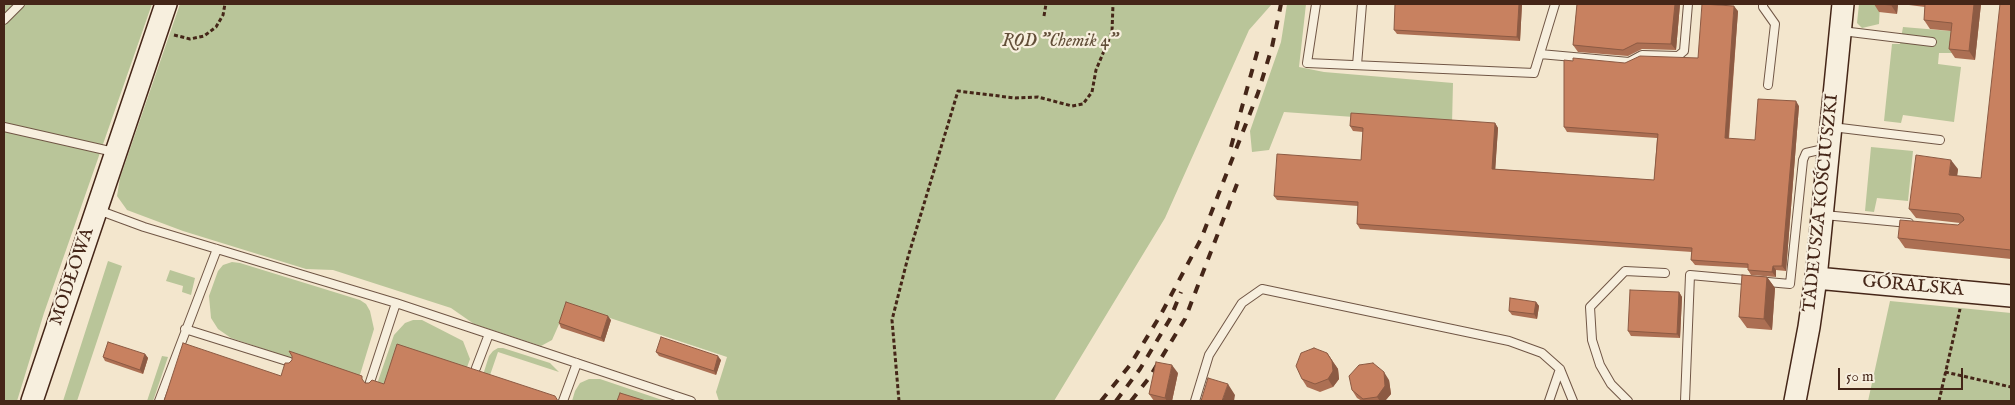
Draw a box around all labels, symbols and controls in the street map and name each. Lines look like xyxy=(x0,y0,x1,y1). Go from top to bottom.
park label: ROD "Chemik 4" xyxy=(1002,31,1118,53)
street label: TADEUSZA KOŚCIUSZKI xyxy=(1800,93,1844,313)
street label: MODŁOWA xyxy=(46,225,100,329)
street label: GÓRALSKA xyxy=(1861,272,1965,302)
scale bar xyxy=(1840,358,1965,390)
text: 50 m xyxy=(1846,367,1874,386)

